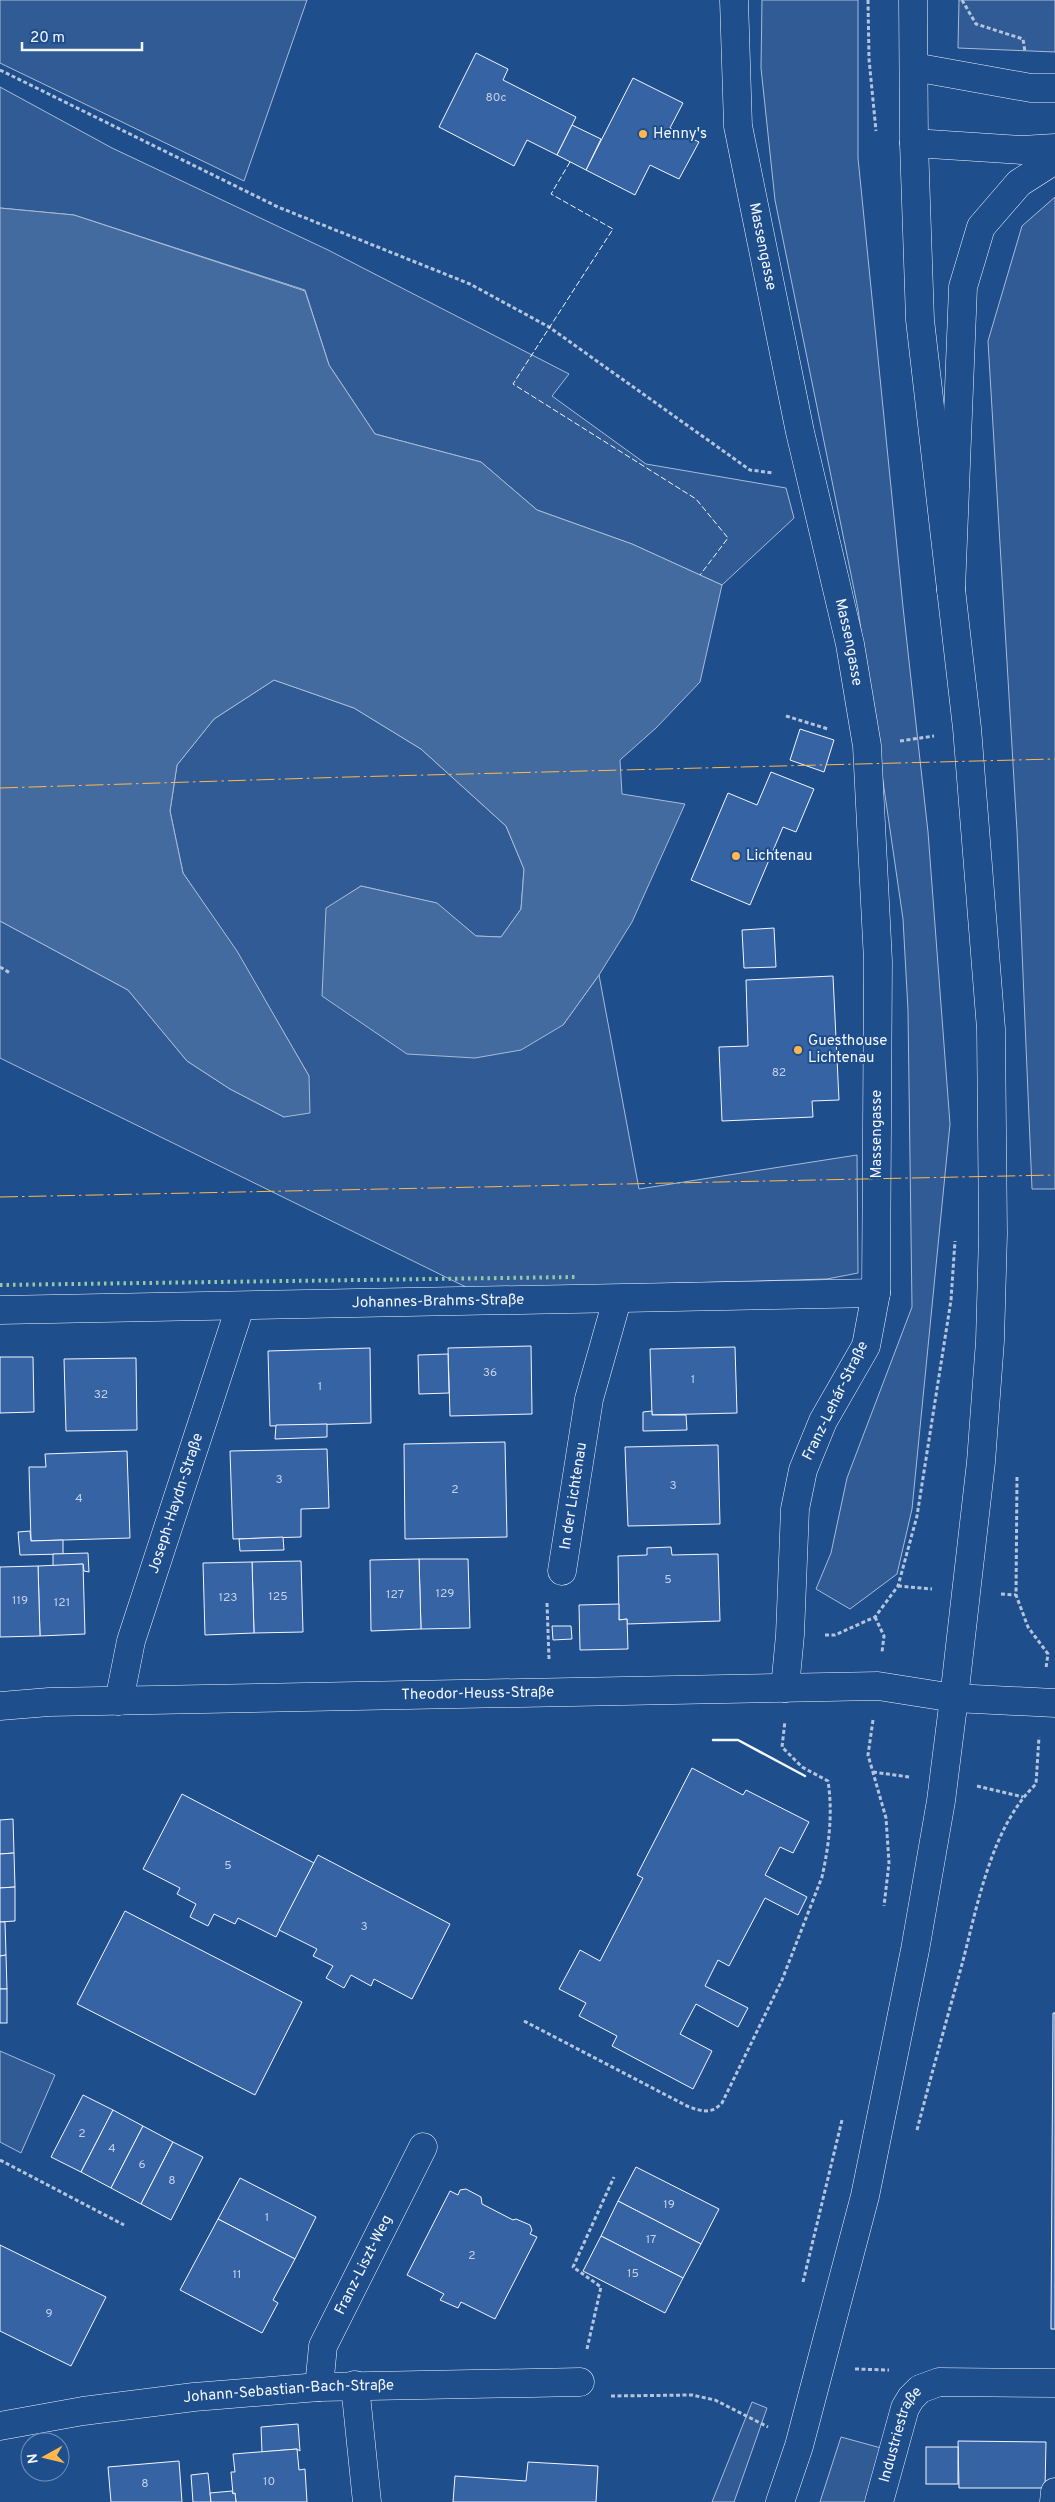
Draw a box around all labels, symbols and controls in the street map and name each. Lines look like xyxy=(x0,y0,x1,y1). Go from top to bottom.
scale bar xyxy=(22,20,142,52)
text: 20 m xyxy=(30,29,65,48)
house number: 80c xyxy=(486,90,506,106)
place label: Henny's xyxy=(653,125,707,144)
marker: Henny's xyxy=(637,128,649,140)
street label: Massengasse xyxy=(744,201,781,292)
street label: Massengasse xyxy=(830,597,866,687)
place label: Lichtenau xyxy=(746,847,813,866)
marker: Lichtenau xyxy=(730,850,742,862)
place label: Guesthouse Lichtenau xyxy=(808,1032,887,1068)
marker: Guesthouse Lichtenau xyxy=(792,1044,804,1056)
house number: 82 xyxy=(772,1065,786,1081)
street label: Massengasse xyxy=(868,1090,887,1178)
street label: Johannes-Brahms-Straße xyxy=(351,1290,524,1313)
street label: Franz-Lehár-Straße xyxy=(799,1338,873,1464)
house number: 36 xyxy=(483,1365,497,1381)
house number: 1 xyxy=(691,1372,695,1388)
house number: 1 xyxy=(318,1379,322,1395)
house number: 32 xyxy=(94,1387,108,1403)
street label: Joseph-Haydn-Straße xyxy=(144,1431,208,1576)
street label: In der Lichtenau xyxy=(556,1441,592,1551)
house number: 3 xyxy=(275,1472,283,1488)
house number: 3 xyxy=(669,1478,677,1494)
house number: 2 xyxy=(451,1482,459,1498)
house number: 4 xyxy=(75,1491,83,1507)
house number: 5 xyxy=(664,1572,672,1588)
house number: 129 xyxy=(436,1586,454,1602)
house number: 127 xyxy=(386,1587,404,1603)
house number: 125 xyxy=(268,1589,288,1605)
house number: 123 xyxy=(218,1590,238,1606)
house number: 119 xyxy=(12,1593,28,1609)
house number: 121 xyxy=(54,1595,70,1611)
street label: Theodor-Heuss-Straße xyxy=(401,1683,555,1705)
house number: 5 xyxy=(224,1858,232,1874)
house number: 3 xyxy=(360,1919,368,1935)
house number: 2 xyxy=(78,2126,86,2142)
house number: 4 xyxy=(108,2141,116,2157)
house number: 6 xyxy=(138,2157,146,2173)
house number: 8 xyxy=(168,2173,176,2189)
house number: 19 xyxy=(663,2197,675,2213)
house number: 1 xyxy=(265,2210,269,2226)
street label: Franz-Liszt-Weg xyxy=(331,2212,397,2318)
house number: 17 xyxy=(646,2232,656,2248)
house number: 2 xyxy=(468,2248,476,2264)
house number: 15 xyxy=(627,2266,639,2282)
house number: 11 xyxy=(233,2267,241,2283)
house number: 9 xyxy=(45,2306,53,2322)
street label: Johann-Sebastian-Bach-Straße xyxy=(182,2376,394,2408)
street label: Industriestraße xyxy=(875,2383,926,2485)
north arrow xyxy=(20,2432,70,2482)
text: N xyxy=(24,2452,43,2465)
house number: 10 xyxy=(263,2474,275,2490)
house number: 8 xyxy=(141,2476,149,2492)

